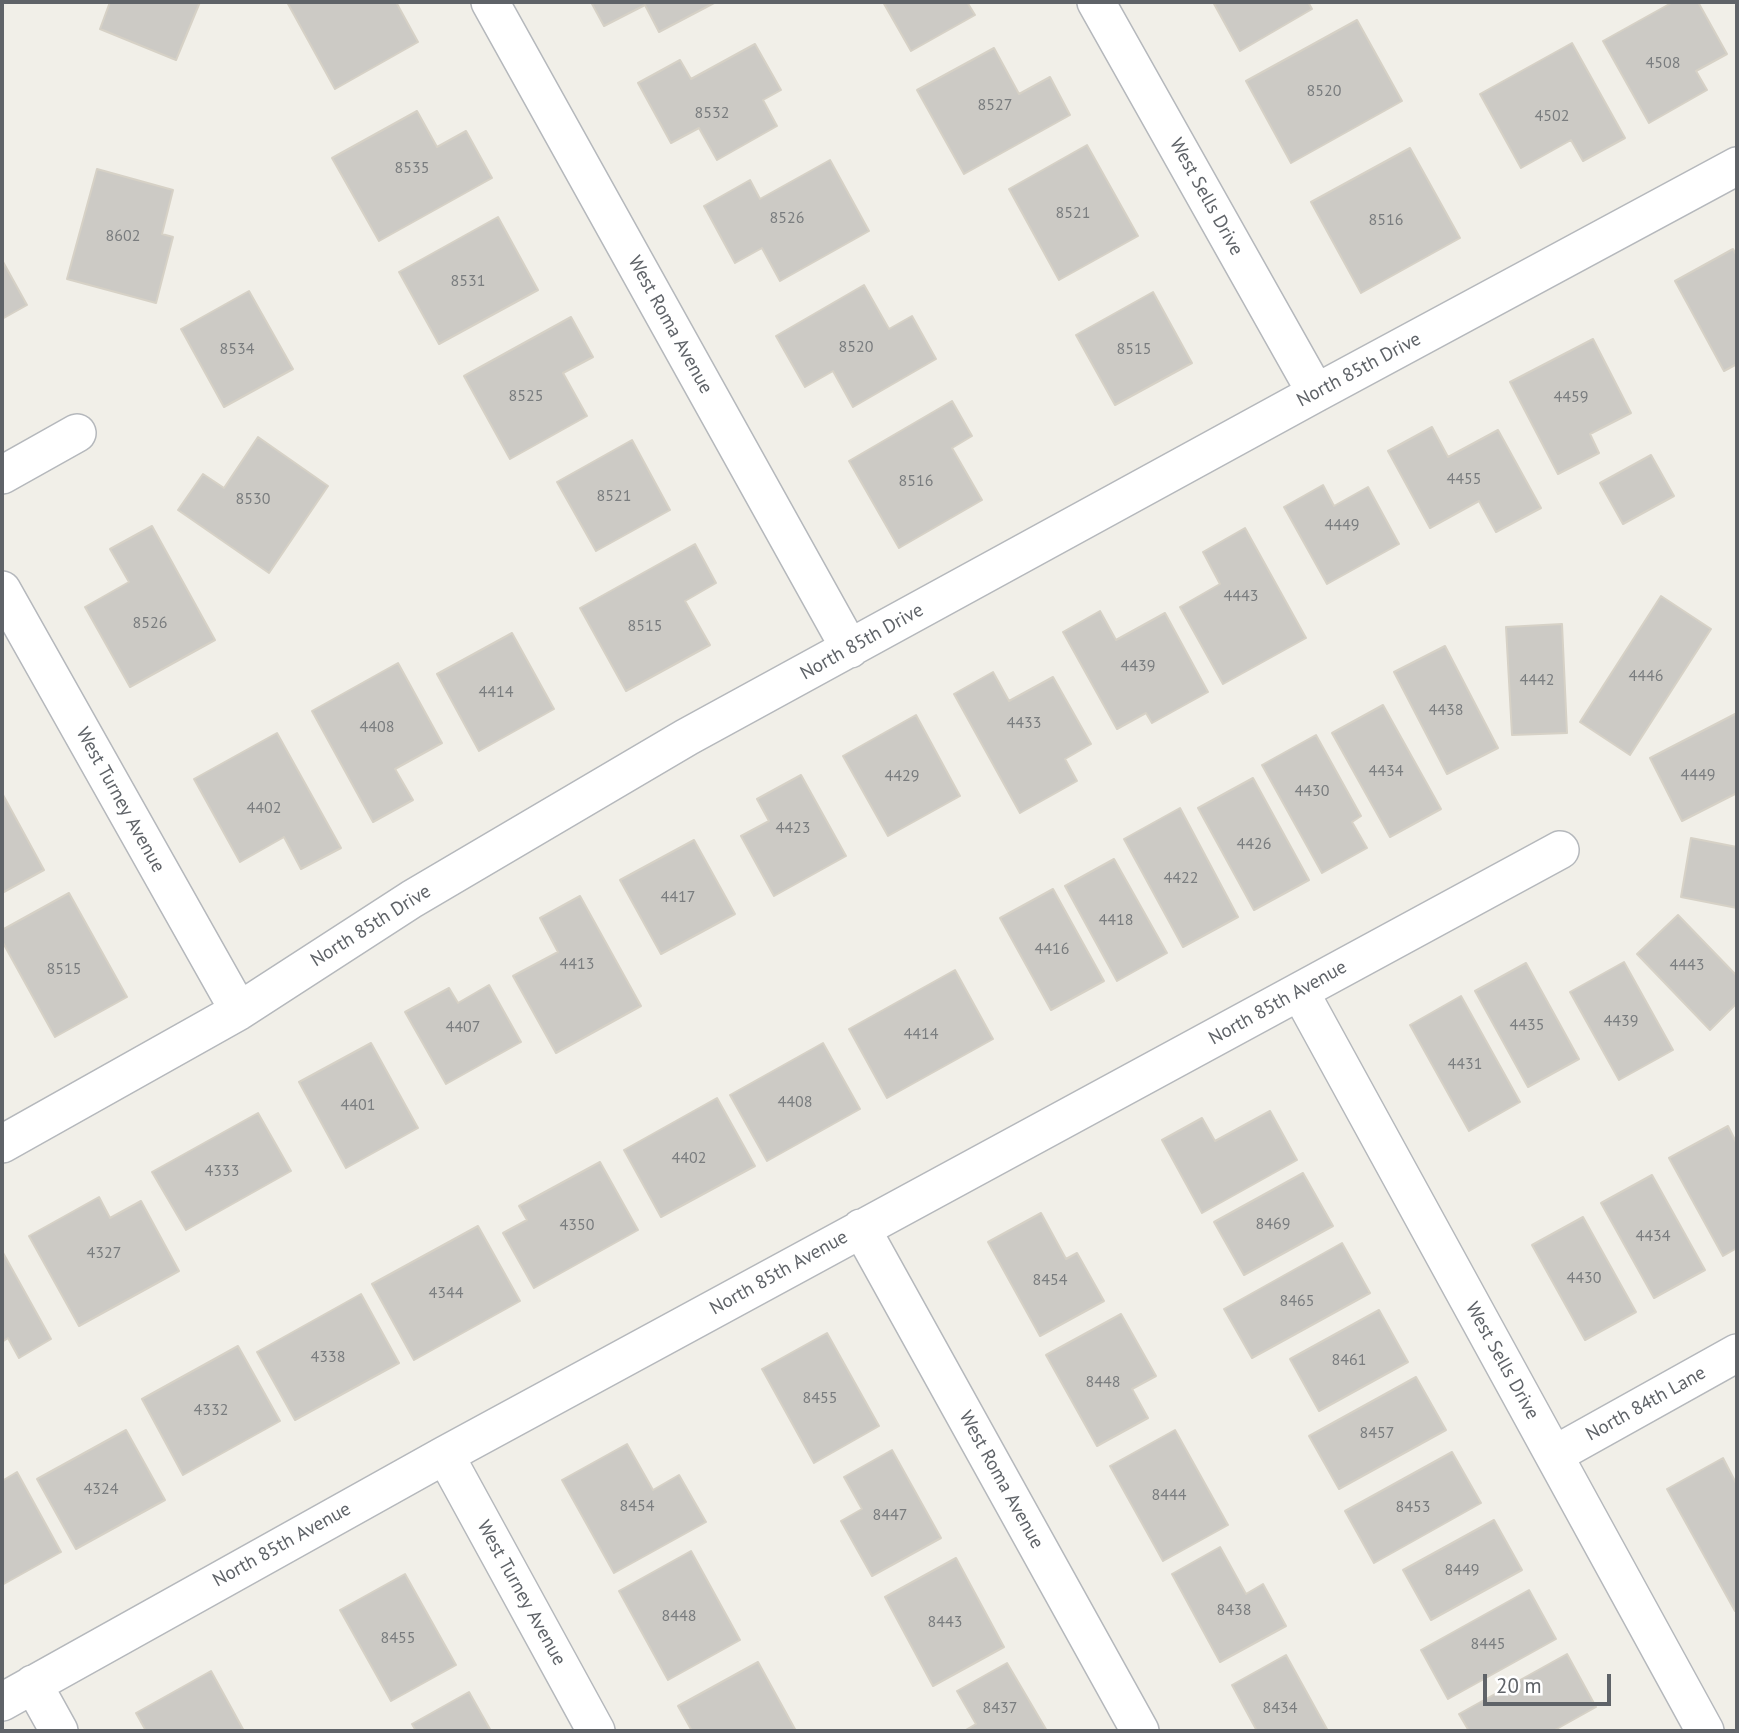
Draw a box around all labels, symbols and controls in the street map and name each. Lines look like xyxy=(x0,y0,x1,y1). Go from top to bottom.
house number: 4508 xyxy=(1646,53,1680,73)
house number: 8520 xyxy=(1307,81,1341,101)
house number: 8527 xyxy=(978,95,1012,115)
house number: 8532 xyxy=(695,103,729,123)
house number: 4502 xyxy=(1535,106,1569,126)
street label: West Sells Drive xyxy=(1164,134,1248,260)
house number: 8535 xyxy=(395,158,429,178)
house number: 8521 xyxy=(1056,203,1090,223)
house number: 8526 xyxy=(770,208,804,228)
house number: 8516 xyxy=(1369,210,1403,230)
house number: 8602 xyxy=(106,226,140,246)
street label: West Roma Avenue xyxy=(623,252,717,398)
house number: 8531 xyxy=(451,271,485,291)
street label: North 85th Drive xyxy=(1293,328,1425,412)
house number: 8520 xyxy=(839,337,873,357)
house number: 8534 xyxy=(220,339,254,359)
house number: 8515 xyxy=(1117,339,1151,359)
house number: 8525 xyxy=(509,386,543,406)
house number: 4459 xyxy=(1554,387,1588,407)
house number: 4455 xyxy=(1447,469,1481,489)
house number: 8516 xyxy=(899,471,933,491)
house number: 8521 xyxy=(597,486,631,506)
house number: 8530 xyxy=(236,489,270,509)
house number: 4449 xyxy=(1325,515,1359,535)
house number: 4443 xyxy=(1224,586,1258,606)
street label: North 85th Drive xyxy=(797,599,927,685)
house number: 8526 xyxy=(133,613,167,633)
house number: 8515 xyxy=(628,616,662,636)
house number: 4439 xyxy=(1121,656,1155,676)
house number: 4446 xyxy=(1629,666,1663,686)
house number: 4442 xyxy=(1520,670,1554,690)
house number: 4414 xyxy=(479,682,513,702)
house number: 4438 xyxy=(1429,700,1463,720)
house number: 4433 xyxy=(1007,713,1041,733)
house number: 4408 xyxy=(360,717,394,737)
street label: West Turney Avenue xyxy=(71,724,169,876)
house number: 4434 xyxy=(1369,761,1403,781)
house number: 4449 xyxy=(1681,765,1715,785)
house number: 4429 xyxy=(885,766,919,786)
house number: 4430 xyxy=(1295,781,1329,801)
house number: 4402 xyxy=(247,798,281,818)
house number: 4423 xyxy=(776,818,810,838)
house number: 4426 xyxy=(1237,834,1271,854)
house number: 4422 xyxy=(1164,868,1198,888)
street label: North 85th Drive xyxy=(307,880,435,972)
house number: 4417 xyxy=(661,887,695,907)
house number: 4418 xyxy=(1099,910,1133,930)
house number: 4416 xyxy=(1035,939,1069,959)
house number: 4413 xyxy=(560,954,594,974)
house number: 4443 xyxy=(1670,955,1704,975)
street label: North 85th Avenue xyxy=(1205,956,1351,1050)
house number: 8515 xyxy=(47,959,81,979)
house number: 4439 xyxy=(1604,1011,1638,1031)
house number: 4435 xyxy=(1510,1015,1544,1035)
house number: 4407 xyxy=(446,1017,480,1037)
house number: 4414 xyxy=(904,1024,938,1044)
house number: 4431 xyxy=(1448,1054,1482,1074)
house number: 4408 xyxy=(778,1092,812,1112)
house number: 4401 xyxy=(341,1095,375,1115)
house number: 4402 xyxy=(672,1148,706,1168)
house number: 4333 xyxy=(205,1161,239,1181)
house number: 8469 xyxy=(1256,1214,1290,1234)
house number: 4350 xyxy=(560,1215,594,1235)
street label: North 85th Avenue xyxy=(706,1226,852,1320)
house number: 4434 xyxy=(1636,1226,1670,1246)
house number: 4327 xyxy=(87,1243,121,1263)
house number: 4430 xyxy=(1567,1268,1601,1288)
house number: 8454 xyxy=(1033,1270,1067,1290)
house number: 4344 xyxy=(429,1283,463,1303)
house number: 8465 xyxy=(1280,1291,1314,1311)
street label: West Sells Drive xyxy=(1460,1298,1544,1424)
house number: 4338 xyxy=(311,1347,345,1367)
house number: 8461 xyxy=(1332,1350,1366,1370)
street label: North 84th Lane xyxy=(1582,1362,1710,1446)
house number: 8448 xyxy=(1086,1372,1120,1392)
house number: 8455 xyxy=(803,1388,837,1408)
house number: 4332 xyxy=(194,1400,228,1420)
street label: West Roma Avenue xyxy=(954,1407,1048,1553)
house number: 8457 xyxy=(1360,1423,1394,1443)
house number: 4324 xyxy=(84,1479,118,1499)
house number: 8444 xyxy=(1152,1485,1186,1505)
house number: 8454 xyxy=(620,1496,654,1516)
house number: 8453 xyxy=(1396,1497,1430,1517)
street label: North 85th Avenue xyxy=(209,1498,355,1592)
house number: 8447 xyxy=(873,1505,907,1525)
street label: West Turney Avenue xyxy=(472,1517,570,1669)
house number: 8449 xyxy=(1445,1560,1479,1580)
house number: 8438 xyxy=(1217,1600,1251,1620)
house number: 8448 xyxy=(662,1606,696,1626)
house number: 8443 xyxy=(928,1612,962,1632)
house number: 8455 xyxy=(381,1628,415,1648)
house number: 8445 xyxy=(1471,1634,1505,1654)
scale bar xyxy=(1487,1660,1615,1704)
text: 20 m xyxy=(1496,1672,1542,1699)
house number: 8437 xyxy=(983,1698,1017,1718)
house number: 8434 xyxy=(1263,1698,1297,1718)

